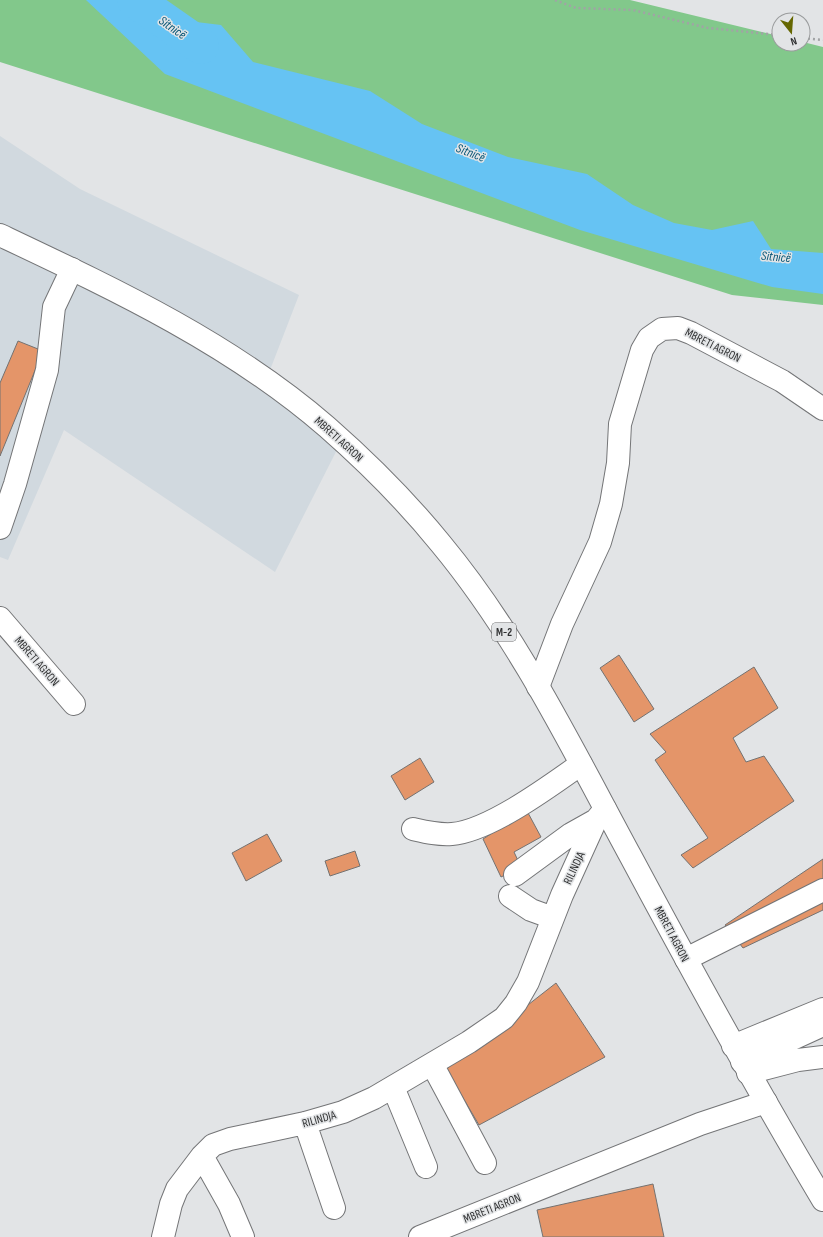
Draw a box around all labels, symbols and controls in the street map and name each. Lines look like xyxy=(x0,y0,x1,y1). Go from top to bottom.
north arrow xyxy=(771,12,811,52)
water label: Sitnicë xyxy=(156,13,189,43)
text: N xyxy=(789,34,798,48)
water label: Sitnicë xyxy=(454,140,487,166)
water label: Sitnicë xyxy=(760,248,791,266)
street label: MBRETI AGRON xyxy=(682,325,743,366)
street label: MBRETI AGRON xyxy=(311,413,366,465)
road number: M-2 xyxy=(492,623,516,641)
street label: MBRETI AGRON xyxy=(11,633,62,689)
street label: RILINDJA xyxy=(560,849,589,887)
street label: MBRETI AGRON xyxy=(651,904,692,965)
street label: RILINDJA xyxy=(301,1107,339,1131)
street label: MBRETI AGRON xyxy=(461,1190,523,1227)

